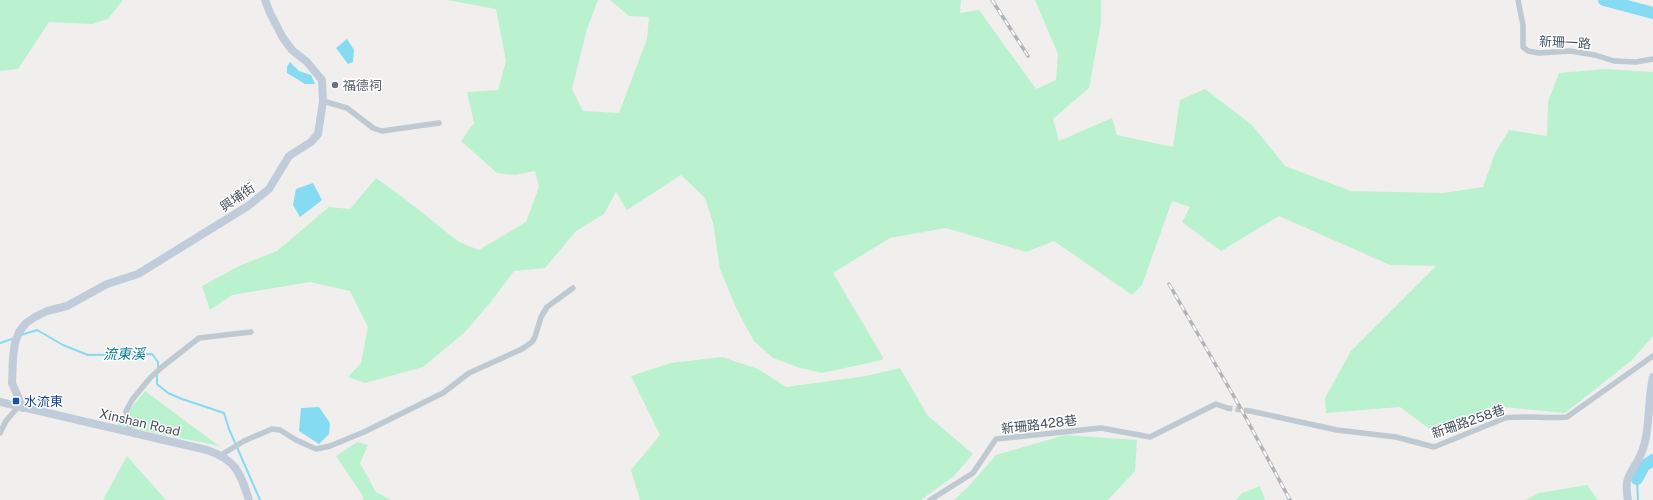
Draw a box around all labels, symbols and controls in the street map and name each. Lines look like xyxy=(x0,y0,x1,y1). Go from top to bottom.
street label: 新珊一路 xyxy=(1539,34,1591,51)
place label: 福德祠 xyxy=(343,78,382,93)
marker: 福德祠 xyxy=(330,80,340,90)
street label: 興埔街 xyxy=(217,180,258,215)
water label: 流東溪 xyxy=(103,346,147,362)
place label: 水流東 xyxy=(24,394,63,409)
marker: 水流東 xyxy=(11,396,21,406)
street label: 新珊路258巷 xyxy=(1430,402,1507,441)
street label: Xinshan Road xyxy=(98,406,182,439)
street label: 新珊路428巷 xyxy=(1000,412,1078,437)

